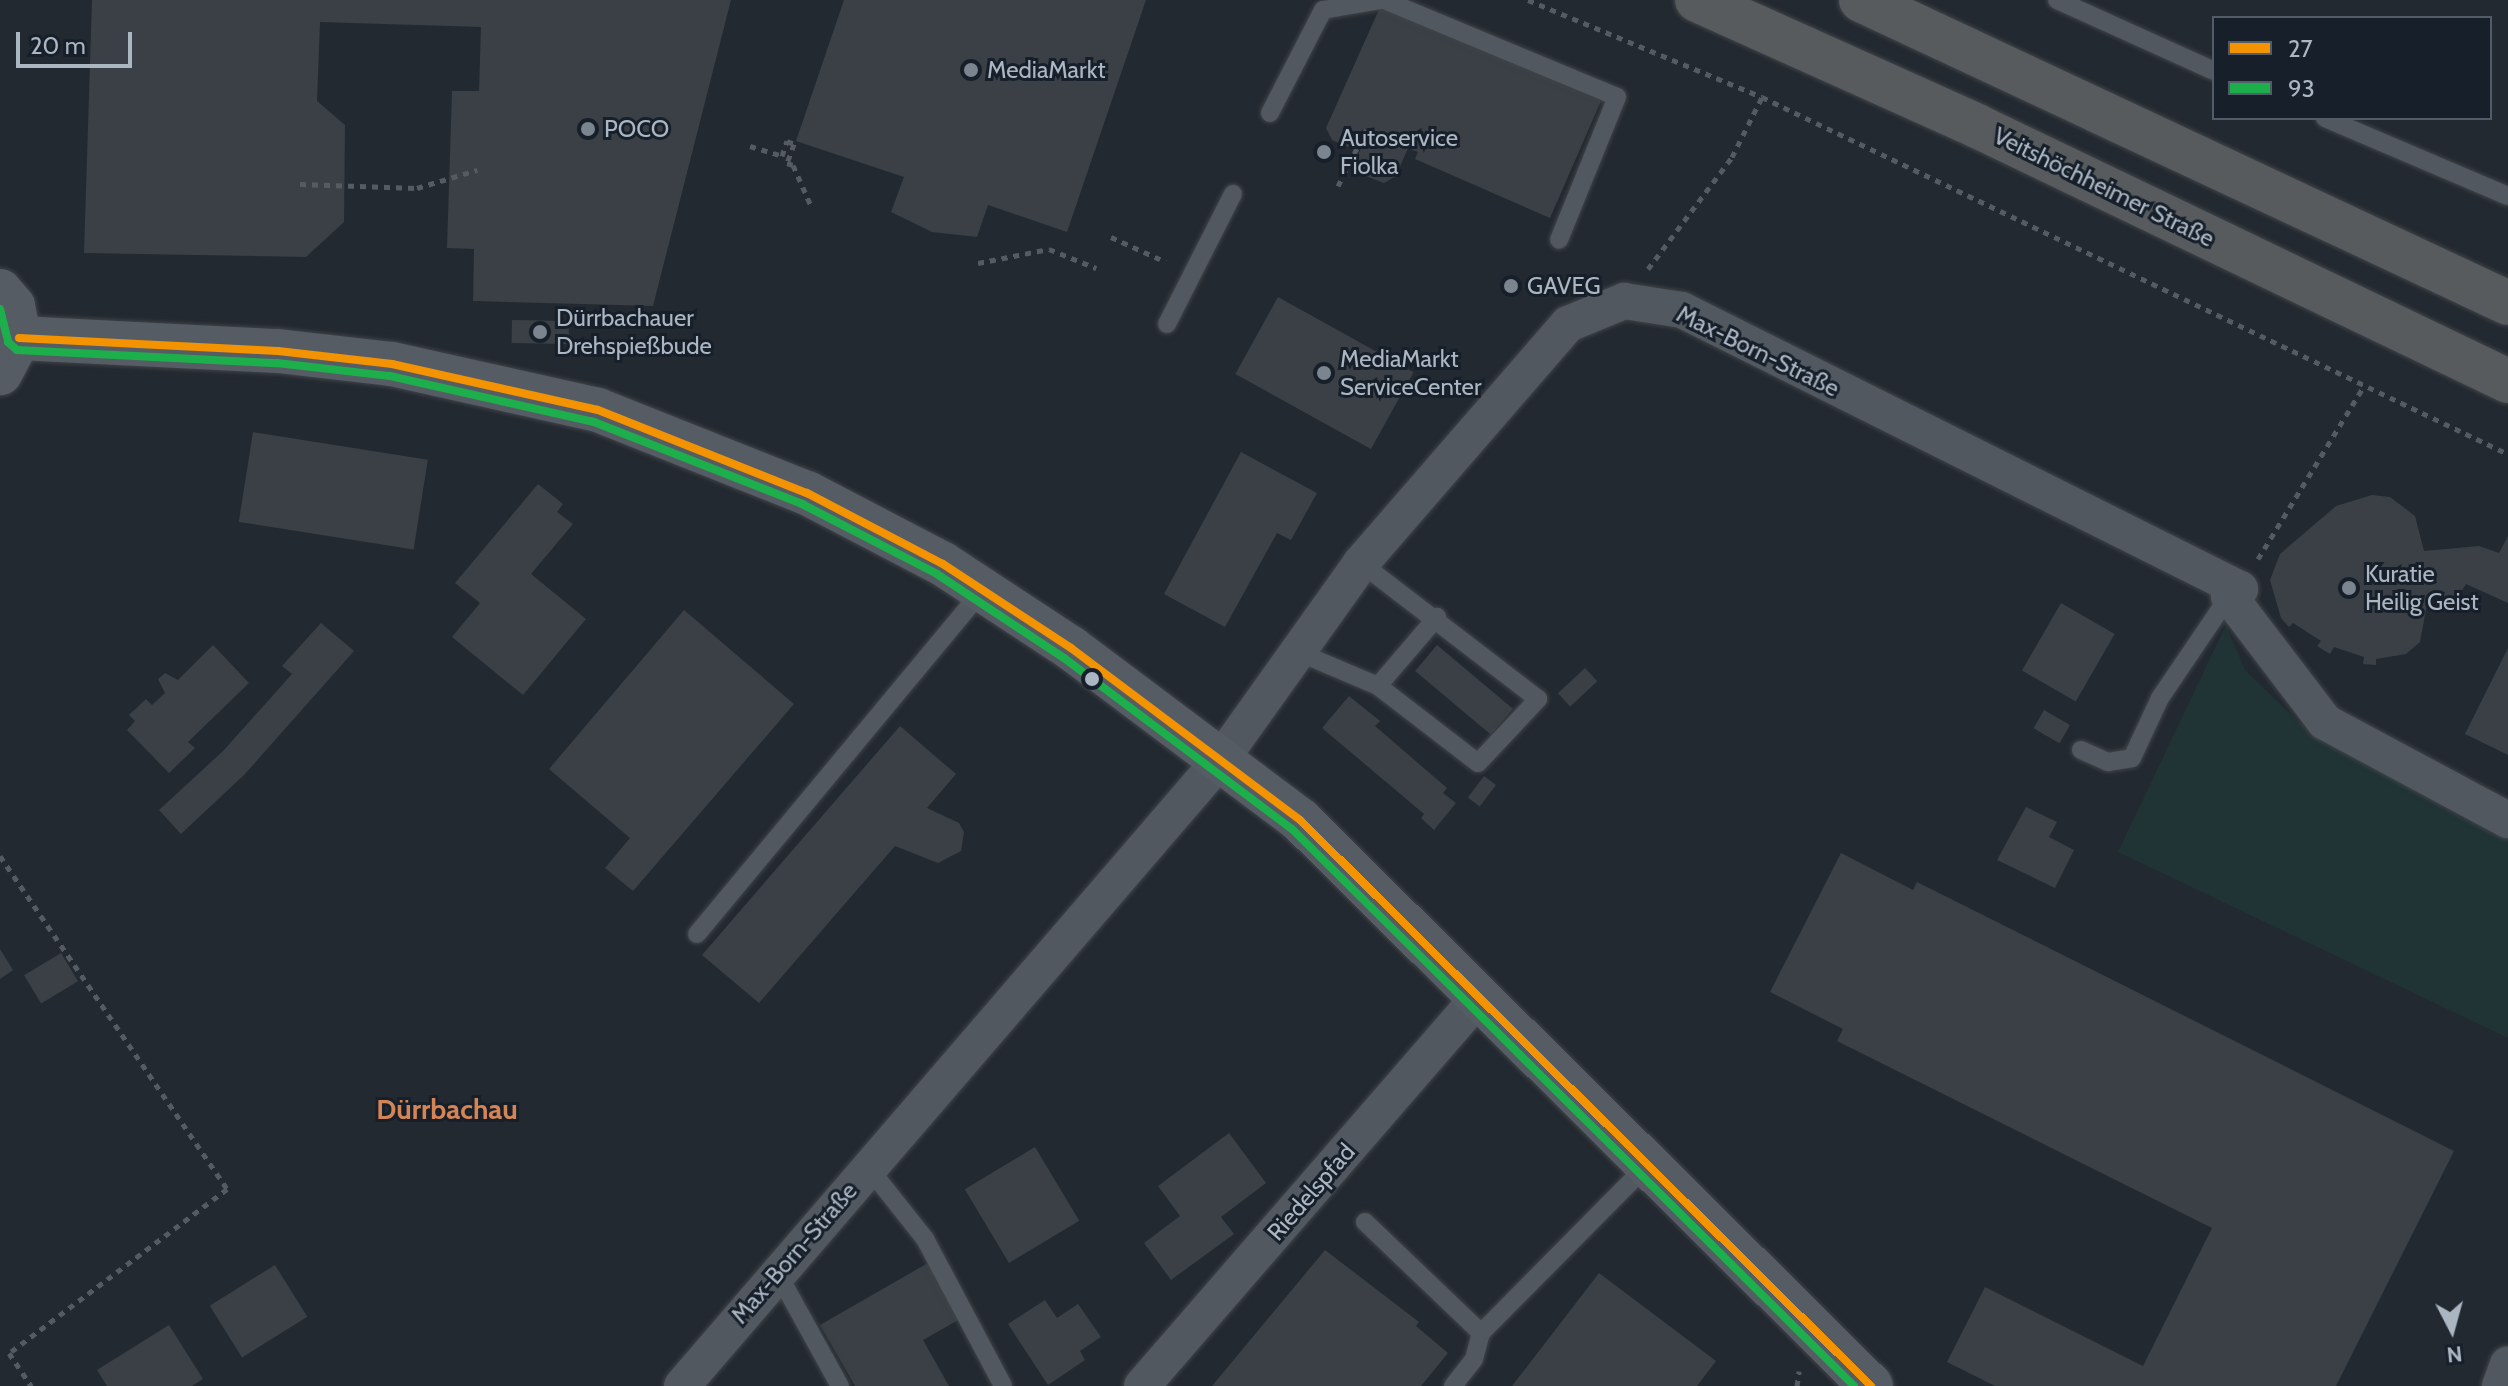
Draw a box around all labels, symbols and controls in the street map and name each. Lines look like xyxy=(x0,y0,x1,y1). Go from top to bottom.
scale bar xyxy=(20,16,136,66)
legend xyxy=(2212,16,2492,120)
text: 20 m xyxy=(30,31,86,60)
text: 27 xyxy=(2288,34,2313,63)
place label: MediaMarkt xyxy=(987,56,1106,84)
marker: MediaMarkt xyxy=(962,61,980,79)
text: 93 xyxy=(2288,74,2315,103)
place label: POCO xyxy=(604,115,669,143)
marker: POCO xyxy=(579,120,597,138)
street label: Veitshöchheimer Straße xyxy=(1989,121,2219,253)
place label: Autoservice Fiolka xyxy=(1340,124,1458,180)
marker: Autoservice Fiolka xyxy=(1315,143,1333,161)
place label: GAVEG xyxy=(1527,272,1601,300)
marker: GAVEG xyxy=(1502,277,1520,295)
street label: Max-Born-Straße xyxy=(1672,299,1844,403)
place label: Dürrbachauer Drehspießbude xyxy=(556,304,712,360)
marker: Dürrbachauer Drehspießbude xyxy=(531,323,549,341)
place label: MediaMarkt ServiceCenter xyxy=(1340,345,1481,401)
marker: MediaMarkt ServiceCenter xyxy=(1315,364,1333,382)
place label: Kuratie Heilig Geist xyxy=(2365,560,2478,616)
marker: Kuratie Heilig Geist xyxy=(2340,579,2358,597)
unlabelled marker xyxy=(1084,671,1100,687)
district label: Dürrbachau xyxy=(376,1092,518,1126)
street label: Riedelspfad xyxy=(1261,1138,1361,1246)
street label: Max-Born-Straße xyxy=(725,1177,863,1329)
north arrow xyxy=(2412,1290,2492,1370)
text: N xyxy=(2445,1340,2464,1369)

